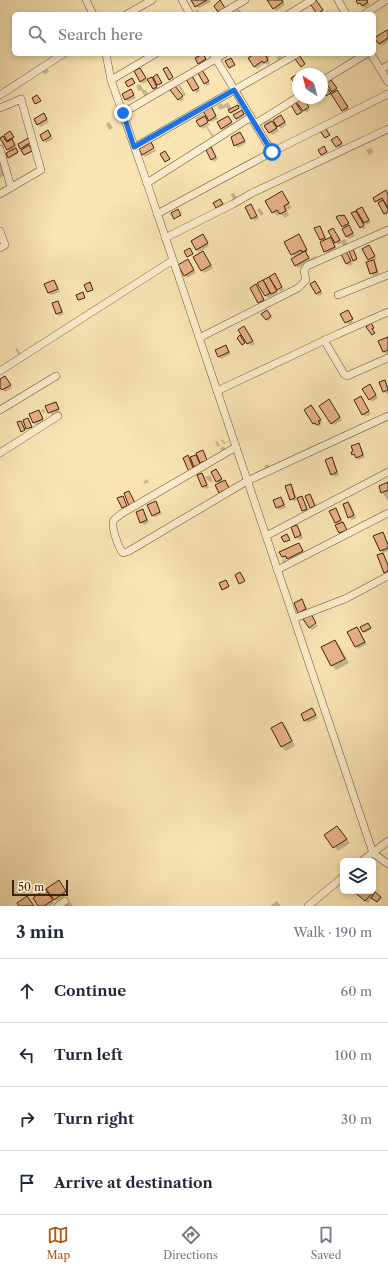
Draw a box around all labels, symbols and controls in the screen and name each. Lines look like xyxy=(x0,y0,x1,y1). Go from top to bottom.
search box xyxy=(12,12,376,56)
icon: search xyxy=(26,23,48,45)
text: Search here xyxy=(58,25,143,44)
north arrow xyxy=(292,68,328,104)
route end xyxy=(114,104,132,122)
route start xyxy=(263,143,281,161)
map controls xyxy=(340,858,376,894)
button: layers xyxy=(340,858,376,894)
scale bar xyxy=(12,878,68,897)
text: 50 m xyxy=(18,880,44,894)
text: 3 min xyxy=(16,922,65,942)
text: Walk · 190 m xyxy=(293,924,372,940)
icon: ahead xyxy=(16,980,38,1002)
text: Continue xyxy=(54,981,126,1000)
text: 60 m xyxy=(341,983,372,999)
icon: left xyxy=(16,1044,38,1066)
text: Turn left xyxy=(54,1045,123,1064)
text: 100 m xyxy=(334,1047,372,1063)
icon: right xyxy=(16,1108,38,1130)
text: Turn right xyxy=(54,1109,134,1128)
text: 30 m xyxy=(341,1111,372,1127)
icon: arrive xyxy=(16,1172,38,1194)
text: Arrive at destination xyxy=(54,1173,213,1192)
tab: Map xyxy=(47,1224,70,1262)
tab: Directions xyxy=(163,1224,218,1262)
tab: Saved xyxy=(311,1224,341,1262)

